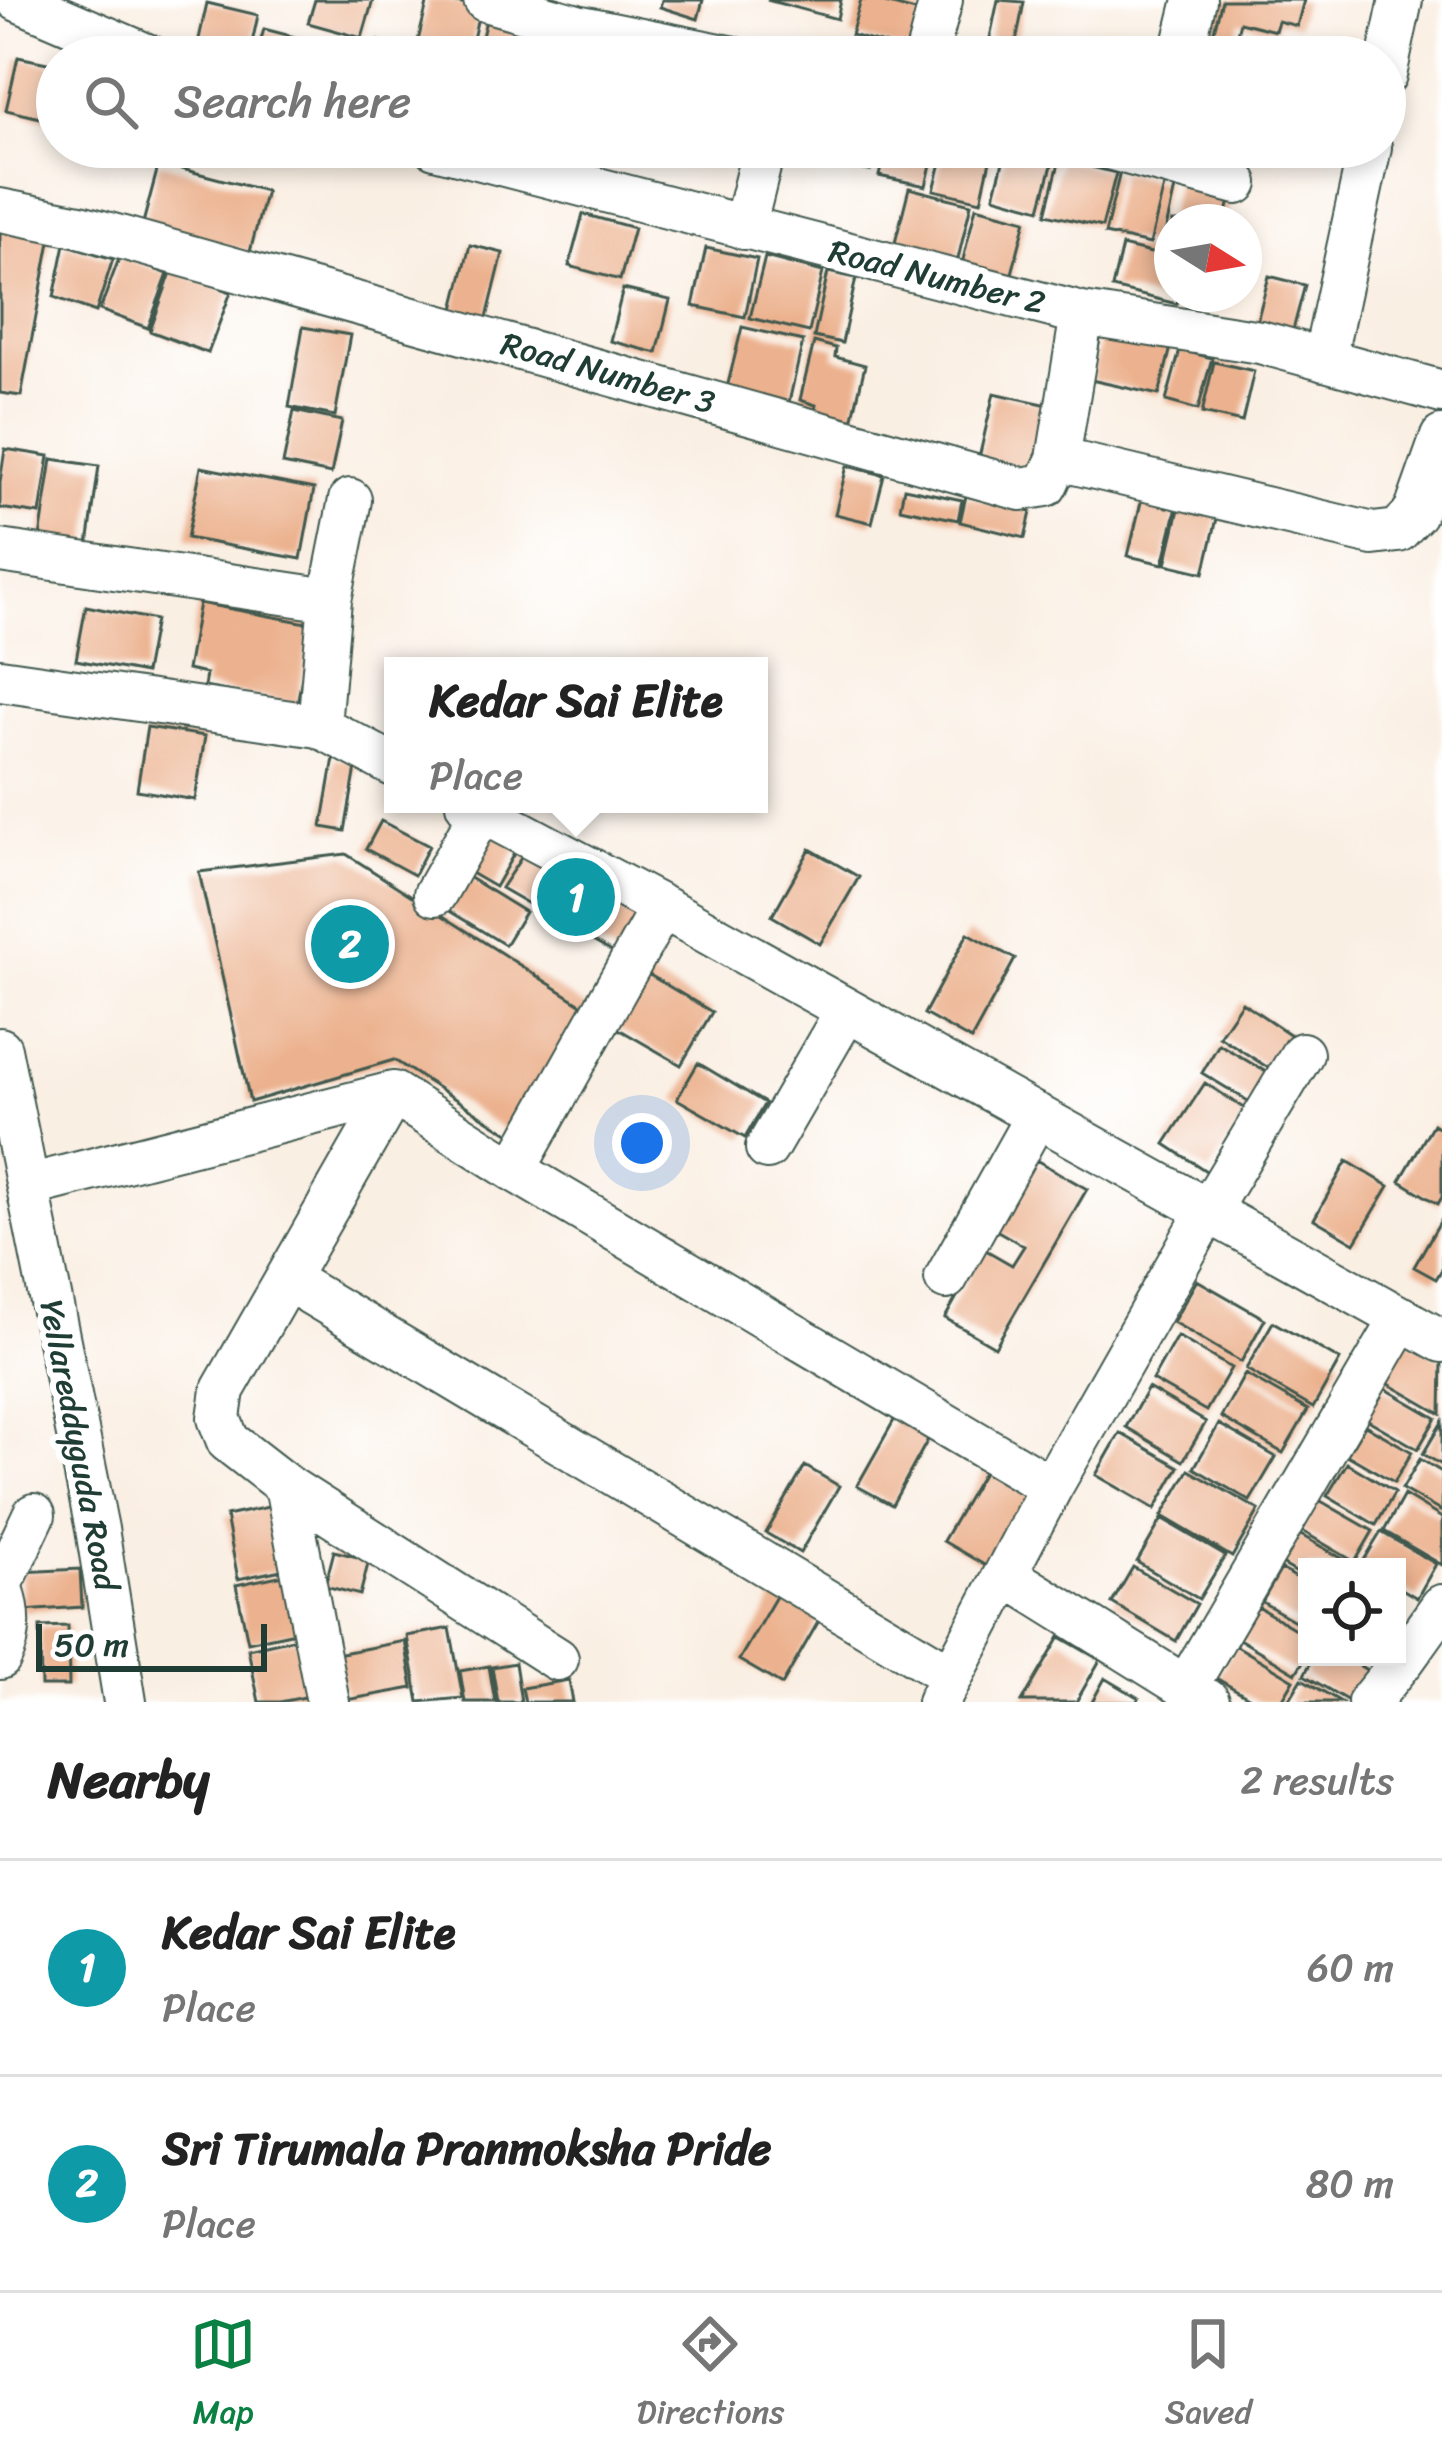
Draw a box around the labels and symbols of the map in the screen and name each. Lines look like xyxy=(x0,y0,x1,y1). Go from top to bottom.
north arrow xyxy=(1154,204,1262,312)
street label: Road Number 2 xyxy=(823,222,1051,332)
street label: Road Number 3 xyxy=(494,315,722,431)
pin: 1 xyxy=(537,852,615,942)
pin: 2 xyxy=(311,899,389,989)
your location xyxy=(612,1113,672,1173)
street label: Yellareddyguda Road xyxy=(22,1295,136,1598)
scale bar xyxy=(36,1618,267,1671)

